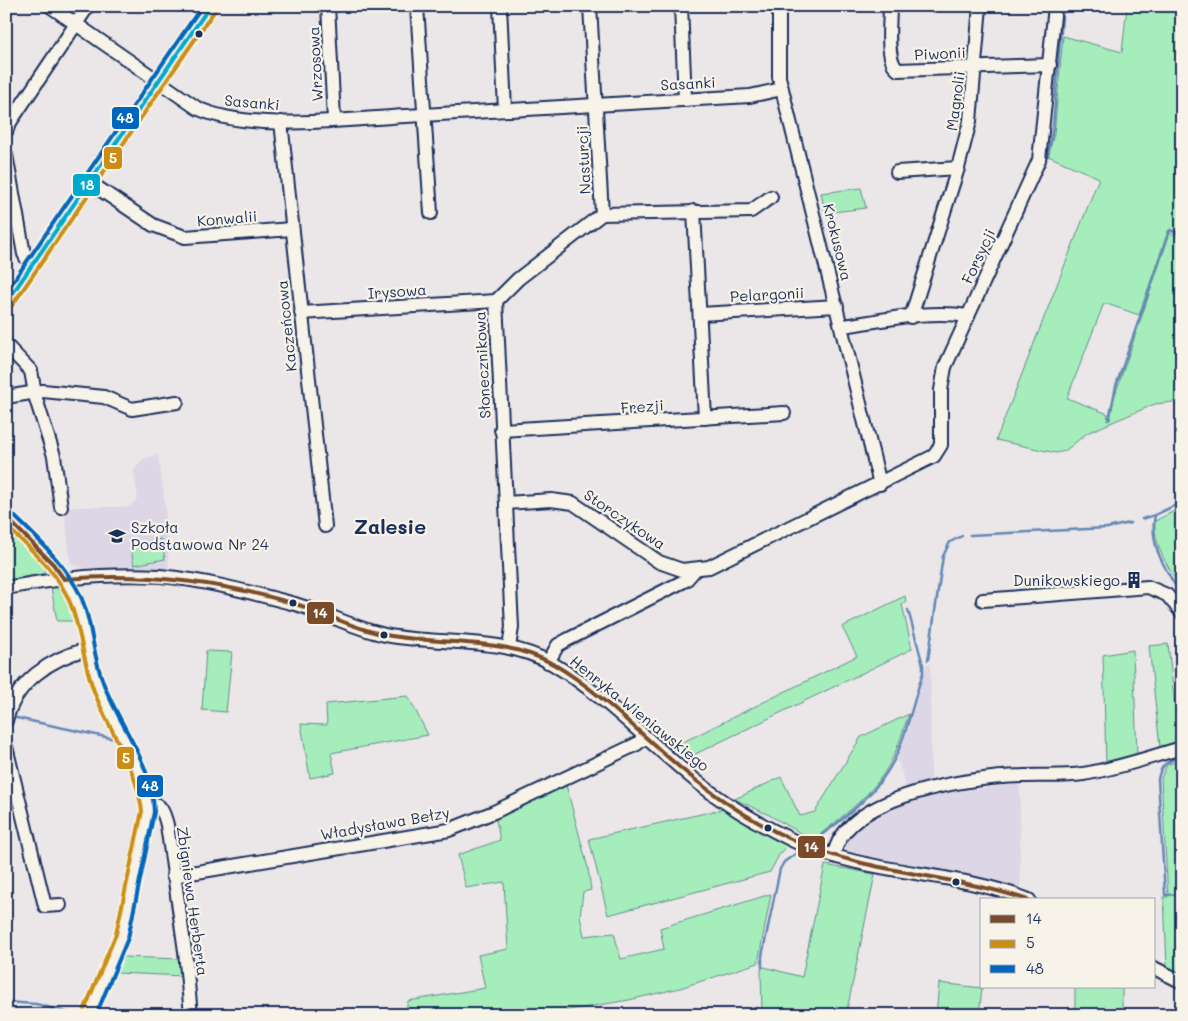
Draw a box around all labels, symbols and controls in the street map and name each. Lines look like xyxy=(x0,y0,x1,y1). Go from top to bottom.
street label: Wrzosowa xyxy=(303,26,327,102)
unlabelled marker xyxy=(194,29,204,39)
street label: Piwonii xyxy=(914,42,966,64)
street label: Magnolii xyxy=(941,70,969,132)
street label: Sasanki xyxy=(660,72,716,94)
street label: Sasanki xyxy=(224,90,280,114)
line badge: 48 xyxy=(111,106,140,130)
text: 48 xyxy=(116,108,134,127)
street label: Nasturcji xyxy=(571,125,595,195)
line badge: 5 xyxy=(103,146,123,170)
text: 5 xyxy=(109,148,117,167)
line badge: 18 xyxy=(72,173,101,197)
text: 18 xyxy=(80,175,95,194)
street label: Krokusowa xyxy=(819,201,857,283)
street label: Konwalii xyxy=(196,205,258,231)
street label: Forsycji xyxy=(957,225,999,287)
street label: Kaczeńcowa xyxy=(271,279,301,373)
street label: Irysowa xyxy=(367,279,427,303)
street label: Pelargonii xyxy=(729,282,805,306)
street label: Słonecznikowa xyxy=(469,311,495,419)
street label: Frezji xyxy=(620,395,664,417)
street label: Storczykowa xyxy=(580,484,670,554)
district label: Zalesie xyxy=(354,513,426,539)
place label: Szkoła Podstawowa Nr 24 xyxy=(131,517,269,554)
school or university icon: Szkoła Podstawowa Nr 24 xyxy=(107,526,127,546)
place label: Dunikowskiego xyxy=(1013,570,1120,590)
building icon: Dunikowskiego xyxy=(1124,570,1144,590)
unlabelled marker xyxy=(288,598,298,608)
line badge: 14 xyxy=(306,601,335,625)
text: 14 xyxy=(312,603,328,622)
unlabelled marker xyxy=(379,630,389,640)
street label: Henryka Wieniawskiego xyxy=(566,651,714,775)
line badge: 5 xyxy=(116,746,135,770)
text: 5 xyxy=(122,748,130,767)
line badge: 48 xyxy=(136,774,164,798)
text: 48 xyxy=(141,776,159,795)
street label: Władysława Bełzy xyxy=(319,802,451,844)
unlabelled marker xyxy=(763,823,773,833)
street label: Zbigniewa Herberta xyxy=(173,825,213,977)
line badge: 14 xyxy=(797,835,826,859)
text: 14 xyxy=(803,837,819,856)
unlabelled marker xyxy=(951,877,961,887)
legend xyxy=(980,898,1156,988)
text: 14 xyxy=(1026,908,1042,928)
text: 5 xyxy=(1026,932,1035,952)
text: 48 xyxy=(1026,958,1044,978)

